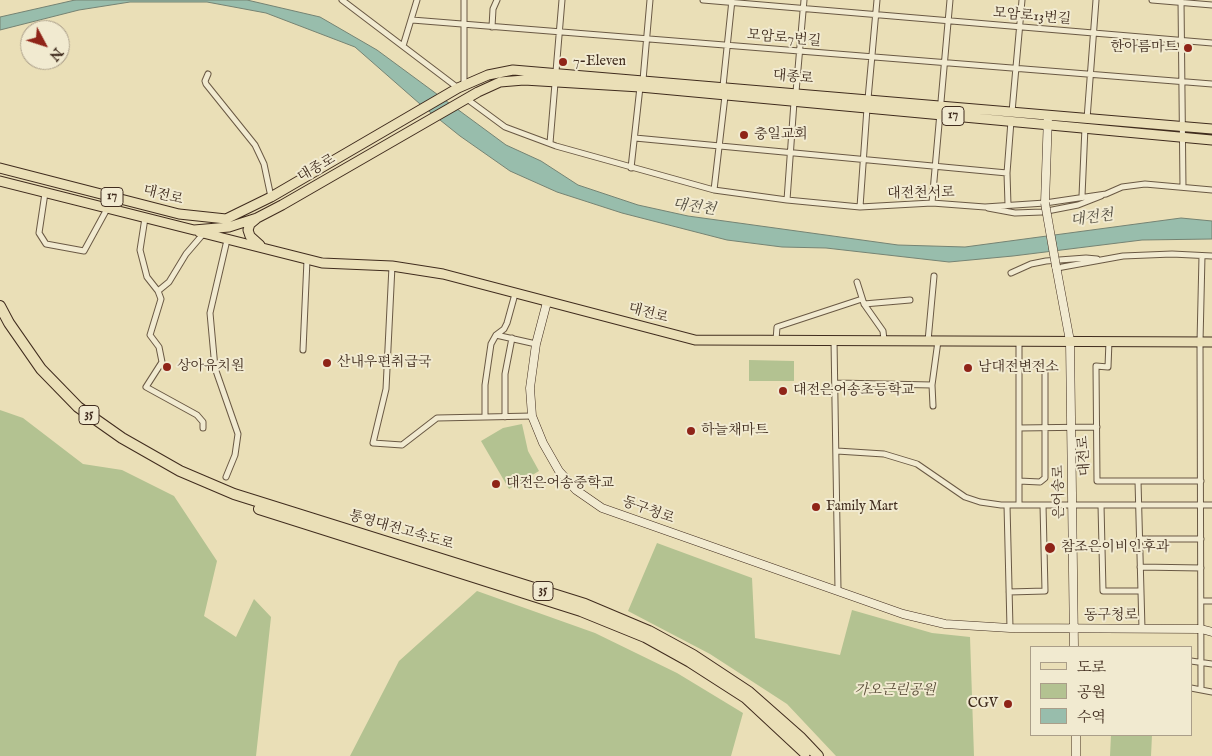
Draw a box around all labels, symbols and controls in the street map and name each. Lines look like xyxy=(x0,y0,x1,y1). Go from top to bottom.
street label: 모암로13번길 xyxy=(992,5,1072,29)
north arrow xyxy=(20,20,70,70)
street label: 모암로7번길 xyxy=(746,27,822,51)
place label: 한아름마트 xyxy=(1110,40,1178,56)
marker: 한아름마트 xyxy=(1182,42,1194,54)
text: N xyxy=(45,44,67,64)
place label: 7-Eleven xyxy=(573,54,626,70)
marker: 7-Eleven xyxy=(557,56,569,68)
street label: 대종로 xyxy=(772,68,814,88)
road number: 17 xyxy=(942,106,964,125)
place label: 충일교회 xyxy=(754,127,808,143)
marker: 충일교회 xyxy=(738,129,750,141)
street label: 대종로 xyxy=(295,152,339,186)
street label: 대전로 xyxy=(141,183,185,209)
street label: 대전천서로 xyxy=(887,185,955,203)
road number: 17 xyxy=(101,188,123,206)
water label: 대전천 xyxy=(671,196,717,220)
water label: 대전천 xyxy=(1069,207,1115,231)
street label: 대전로 xyxy=(626,301,670,327)
place label: 산내우편취급국 xyxy=(337,355,432,371)
marker: 산내우편취급국 xyxy=(321,357,333,369)
place label: 상아유치원 xyxy=(177,359,245,375)
place label: 남대전변전소 xyxy=(978,360,1059,376)
marker: 상아유치원 xyxy=(161,361,173,373)
marker: 남대전변전소 xyxy=(962,362,974,374)
place label: 대전은어송초등학교 xyxy=(793,383,915,399)
marker: 대전은어송초등학교 xyxy=(777,385,789,397)
road number: 35 xyxy=(79,406,99,424)
place label: 하늘채마트 xyxy=(701,423,769,439)
marker: 하늘채마트 xyxy=(685,425,697,437)
street label: 대전로 xyxy=(1076,435,1094,477)
street label: 은어송로 xyxy=(1051,465,1069,519)
place label: 대전은어송중학교 xyxy=(506,476,614,492)
marker: 대전은어송중학교 xyxy=(490,478,502,490)
street label: 동구청로 xyxy=(620,494,676,528)
place label: Family Mart xyxy=(826,499,898,515)
marker: Family Mart xyxy=(810,501,822,513)
street label: 통영대전고속도로 xyxy=(347,508,455,554)
place label: 참조은이비인후과 xyxy=(1061,540,1169,556)
marker: 참조은이비인후과 xyxy=(1043,541,1057,555)
road number: 35 xyxy=(533,582,553,600)
street label: 동구청로 xyxy=(1084,608,1138,624)
legend xyxy=(1030,646,1192,736)
text: 도로 xyxy=(1077,658,1106,677)
park label: 가오근린공원 xyxy=(854,683,936,699)
text: 공원 xyxy=(1077,683,1106,702)
place label: CGV xyxy=(968,696,998,712)
marker: CGV xyxy=(1002,698,1014,710)
text: 수역 xyxy=(1077,708,1106,727)

